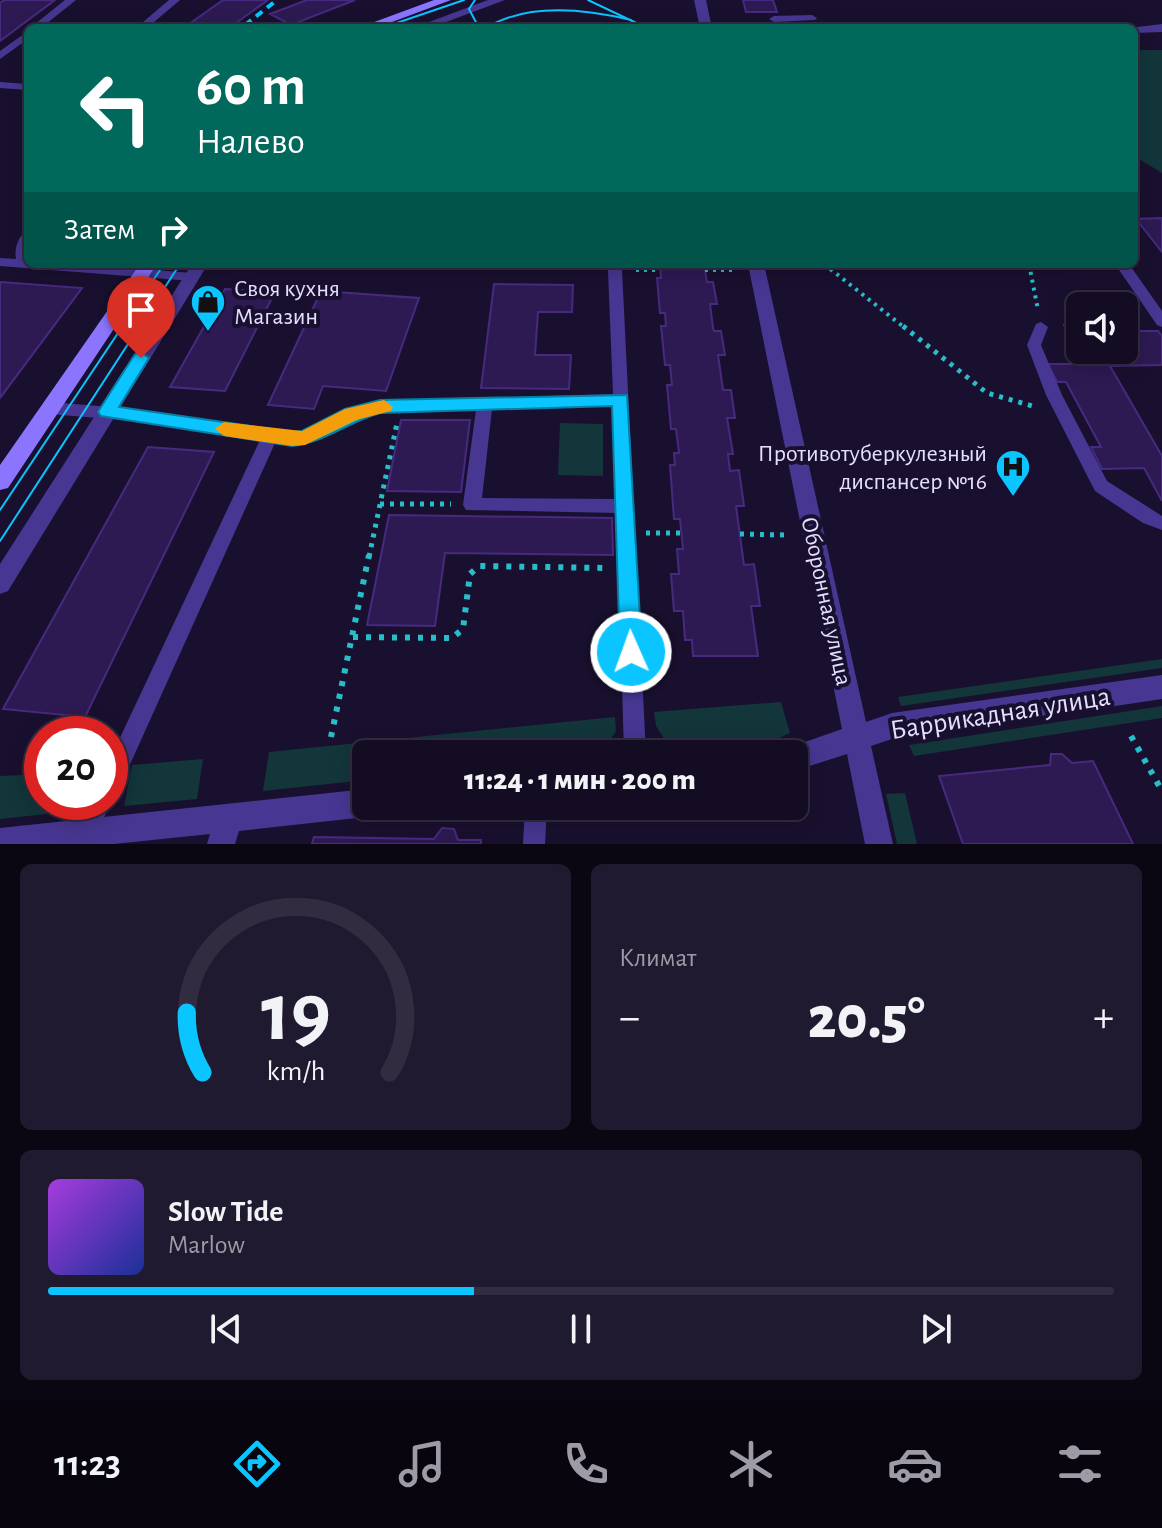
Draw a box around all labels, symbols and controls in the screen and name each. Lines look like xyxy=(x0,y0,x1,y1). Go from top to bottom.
icon: left xyxy=(64,56,168,160)
text: 60 m xyxy=(196,59,306,115)
text: Налево xyxy=(196,124,305,160)
icon: right xyxy=(151,208,195,252)
text: Затем xyxy=(64,215,135,245)
pin xyxy=(107,276,175,358)
place label: Своя кухня Магазин xyxy=(234,277,340,329)
shop icon: Своя кухня Магазин xyxy=(189,283,227,333)
icon: arrive xyxy=(119,288,163,332)
map controls xyxy=(1066,292,1138,364)
button: sound xyxy=(1066,292,1138,364)
place label: Противотуберкулезный диспансер №16 xyxy=(758,442,987,494)
hospital icon: Противотуберкулезный диспансер №16 xyxy=(994,448,1032,498)
street label: Оборонная улица xyxy=(796,515,856,688)
position arrow xyxy=(589,610,673,694)
street label: Баррикадная улица xyxy=(888,683,1112,745)
speed limit sign: 20 xyxy=(24,716,128,820)
text: 11:24 · 1 мин · 200 m xyxy=(464,765,696,795)
text: Климат xyxy=(619,945,696,971)
text: 19 xyxy=(260,972,331,1056)
text: 20.5° xyxy=(808,989,925,1049)
text: − xyxy=(619,996,640,1040)
text: + xyxy=(1093,996,1114,1040)
text: km/h xyxy=(266,1057,325,1086)
text: Slow Tide xyxy=(168,1197,283,1227)
text: Marlow xyxy=(168,1232,245,1258)
icon: previous xyxy=(204,1307,248,1351)
icon: pause xyxy=(559,1307,603,1351)
icon: next xyxy=(914,1307,958,1351)
icon: directions xyxy=(229,1436,285,1492)
icon: music xyxy=(394,1436,450,1492)
icon: phone xyxy=(558,1436,614,1492)
icon: climate xyxy=(723,1436,779,1492)
icon: car xyxy=(887,1436,943,1492)
icon: filters xyxy=(1052,1436,1108,1492)
text: 11:23 xyxy=(54,1446,121,1482)

